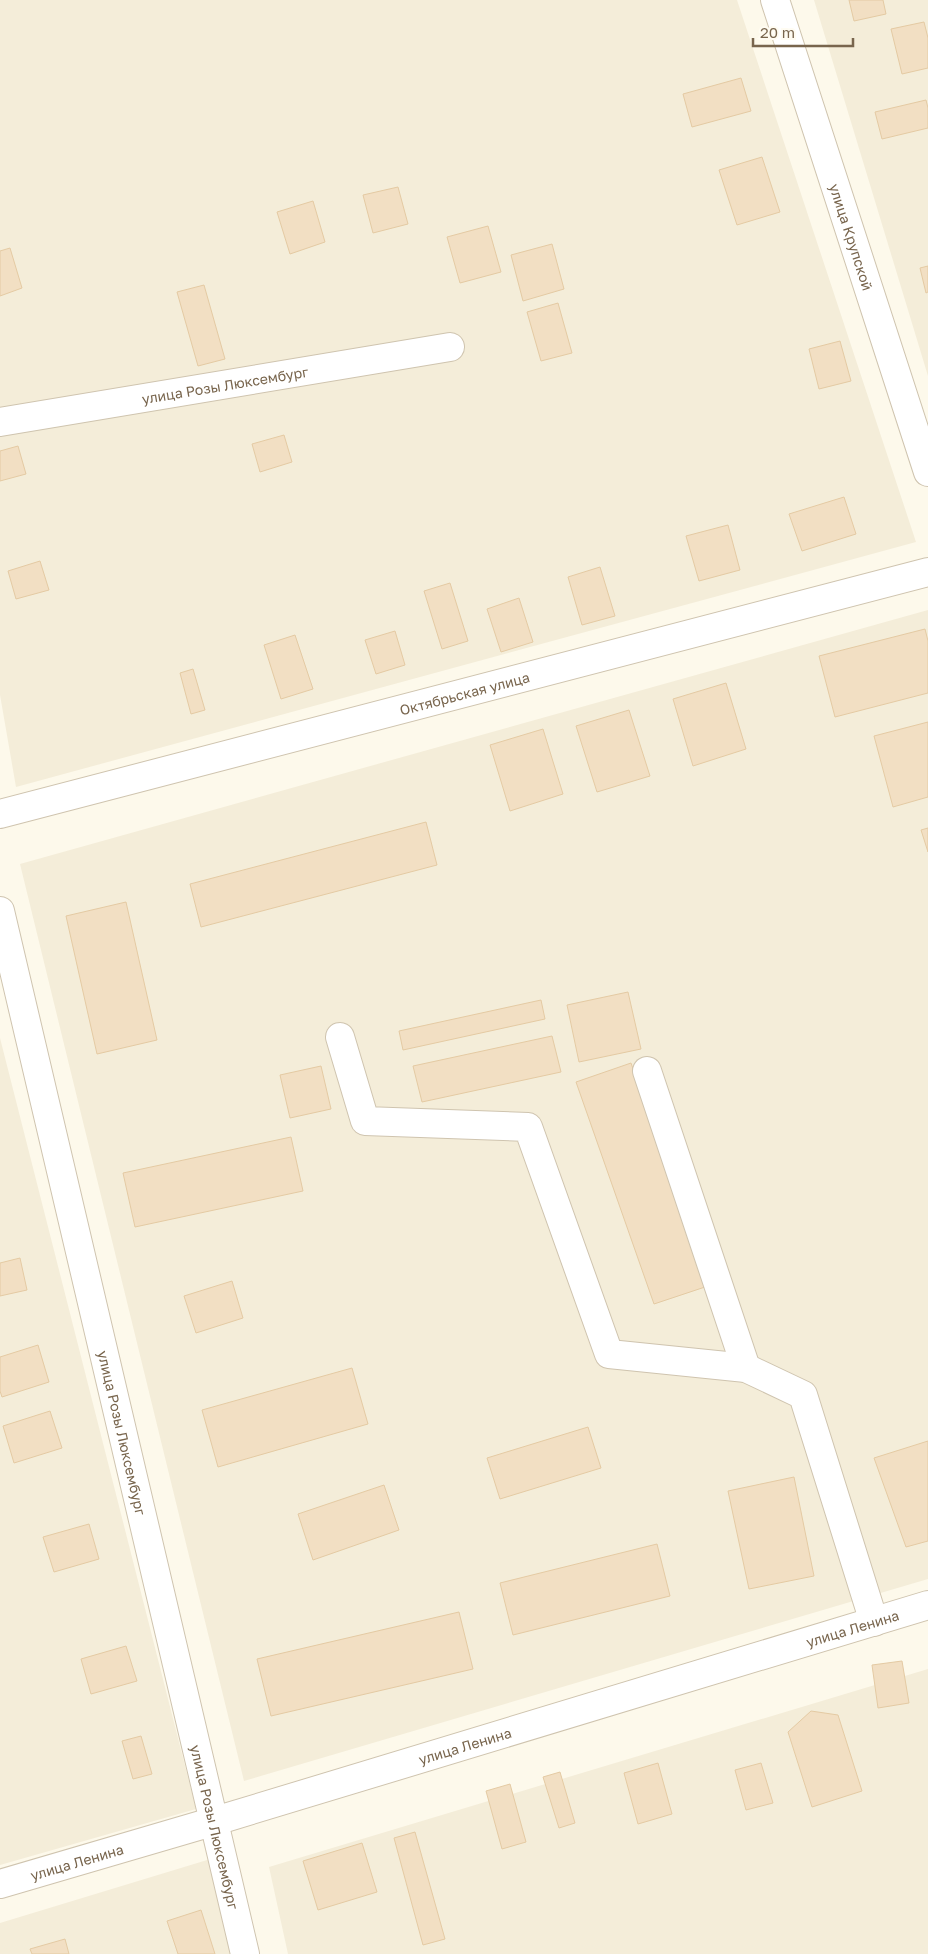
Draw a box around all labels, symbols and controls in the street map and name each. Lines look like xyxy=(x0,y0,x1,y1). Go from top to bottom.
scale bar xyxy=(753,15,853,47)
text: 20 m xyxy=(760,23,795,41)
street label: улица Крупской xyxy=(827,181,877,292)
street label: улица Розы Люксембург xyxy=(140,362,310,407)
street label: Октябрьская улица xyxy=(398,668,531,718)
street label: улица Розы Люксембург xyxy=(95,1349,150,1517)
street label: улица Ленина xyxy=(804,1606,901,1650)
street label: улица Ленина xyxy=(416,1723,513,1767)
street label: улица Розы Люксембург xyxy=(188,1743,243,1912)
street label: улица Ленина xyxy=(28,1840,125,1883)

